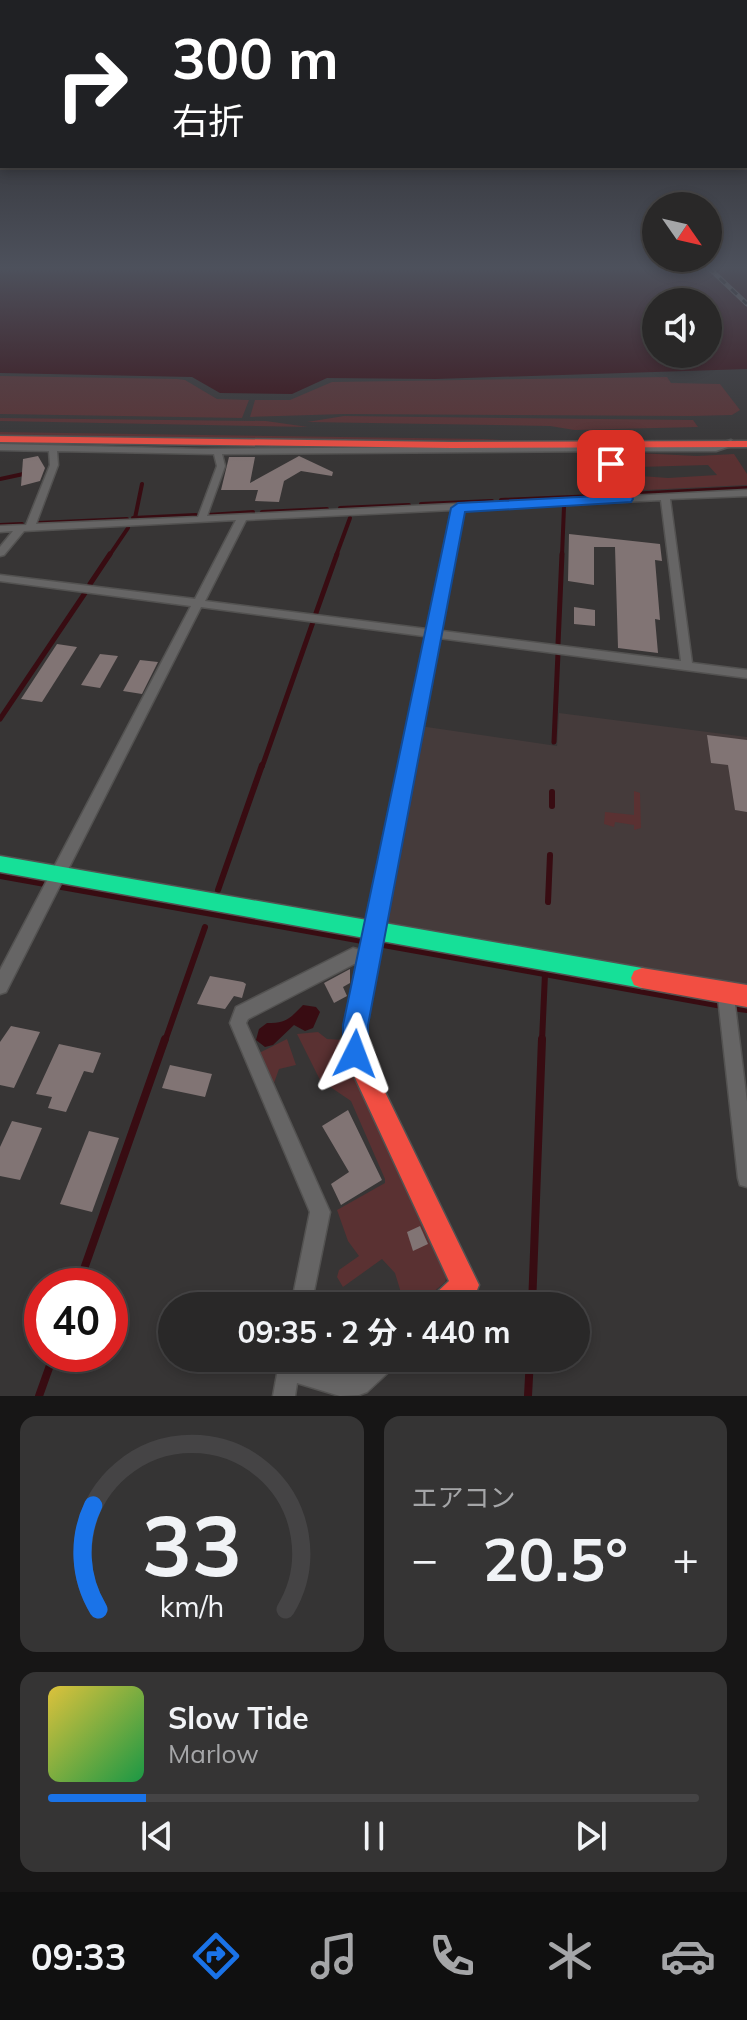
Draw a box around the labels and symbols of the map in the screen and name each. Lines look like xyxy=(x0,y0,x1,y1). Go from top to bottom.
north arrow xyxy=(642,192,722,272)
pin xyxy=(577,430,645,498)
position arrow xyxy=(313,1012,397,1096)
speed limit sign: 40 xyxy=(24,1268,128,1372)

